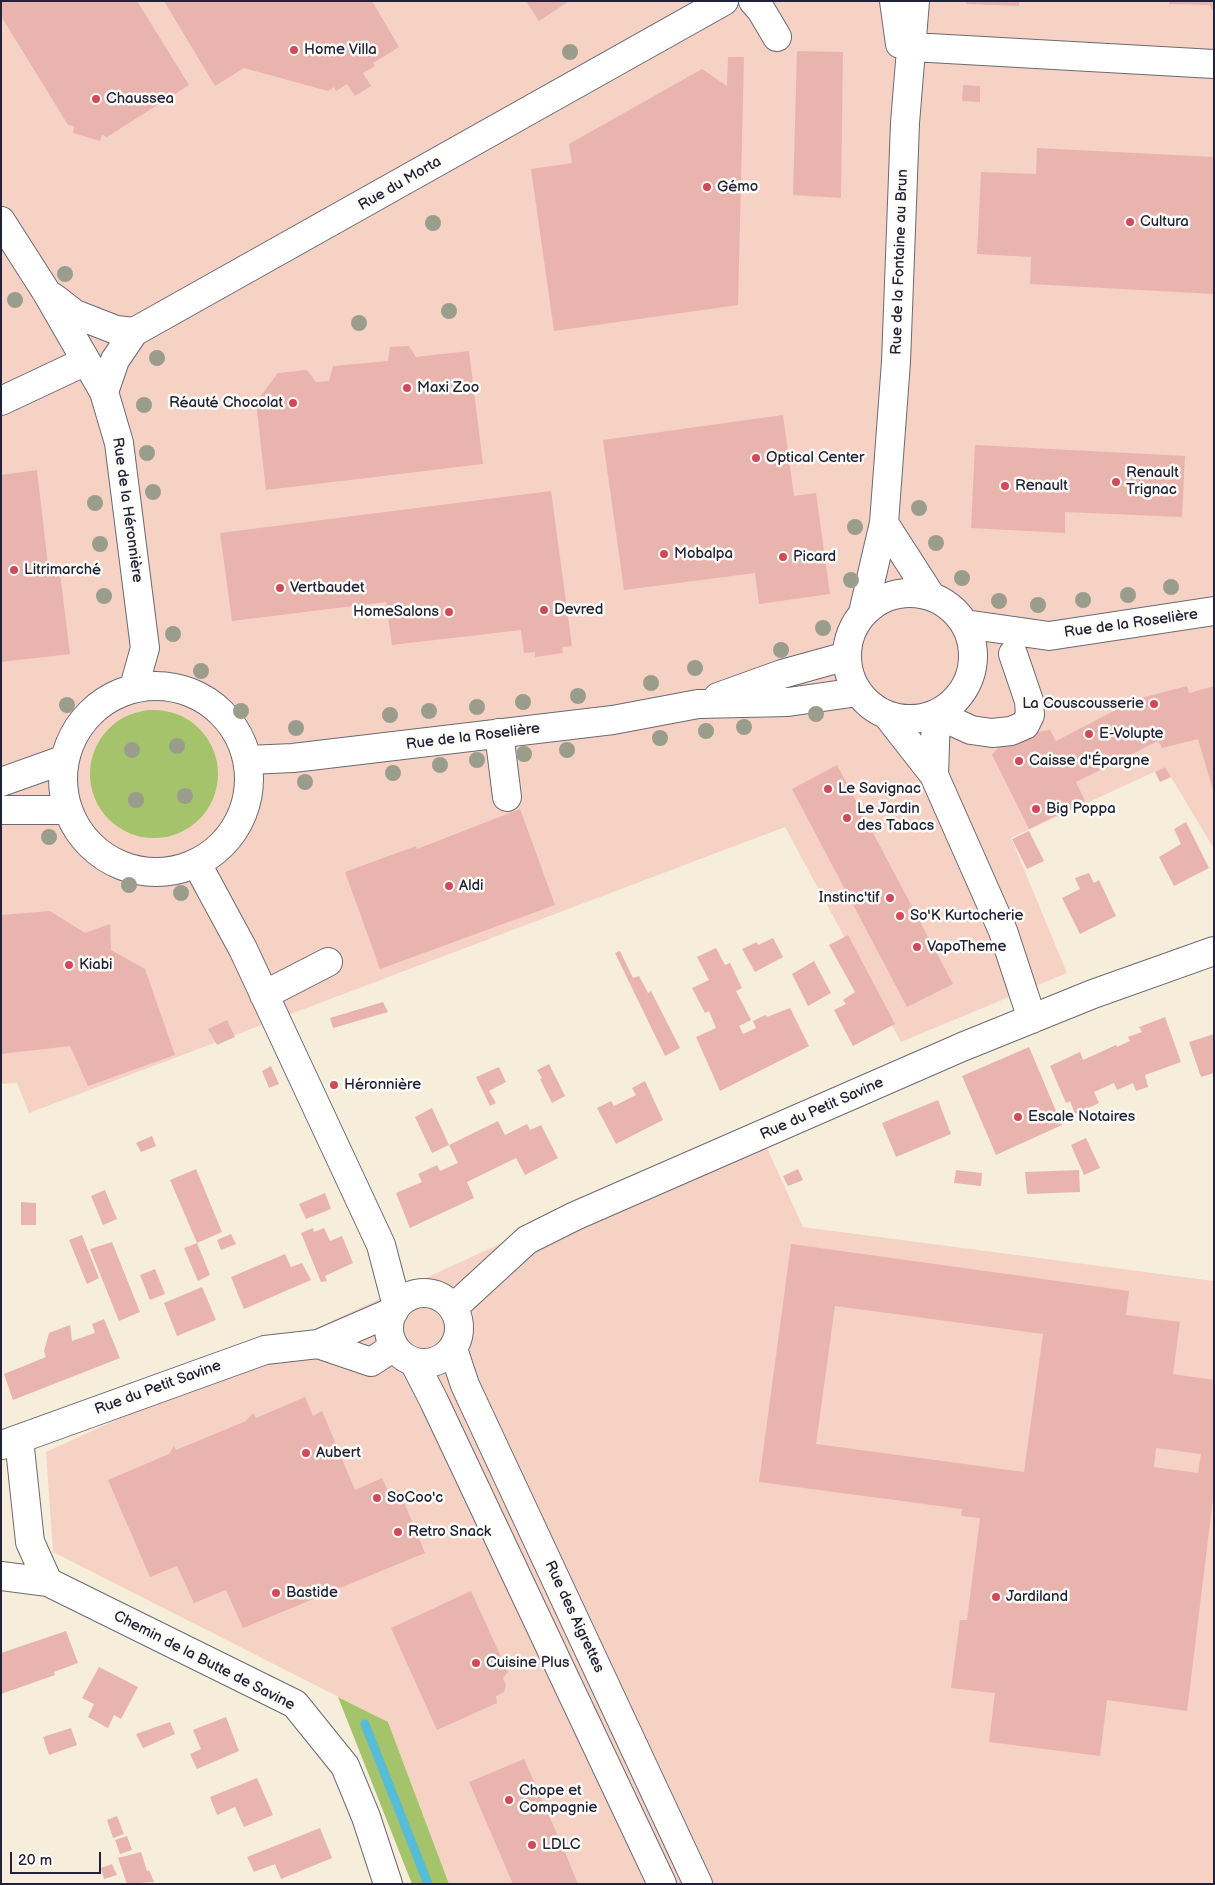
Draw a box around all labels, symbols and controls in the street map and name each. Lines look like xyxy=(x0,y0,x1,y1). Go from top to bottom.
place label: Home Villa xyxy=(304,41,377,59)
marker: Home Villa xyxy=(288,44,300,56)
place label: Chaussea xyxy=(106,90,174,108)
marker: Chaussea xyxy=(90,93,102,105)
street label: Rue du Morta xyxy=(355,153,445,215)
street label: Rue de la Fontaine au Brun xyxy=(888,169,912,355)
place label: Gémo xyxy=(717,178,758,196)
marker: Gémo xyxy=(701,181,713,193)
place label: Cultura xyxy=(1140,213,1189,231)
marker: Cultura xyxy=(1124,216,1136,228)
place label: Maxi Zoo xyxy=(417,379,479,397)
marker: Maxi Zoo xyxy=(401,382,413,394)
place label: Réauté Chocolat xyxy=(169,394,283,412)
marker: Réauté Chocolat xyxy=(287,397,299,409)
street label: Rue de la Héronnière xyxy=(108,436,146,584)
place label: Optical Center xyxy=(766,449,864,467)
marker: Optical Center xyxy=(750,452,762,464)
place label: Renault Trignac xyxy=(1126,464,1179,499)
marker: Renault Trignac xyxy=(1110,476,1122,488)
place label: Renault xyxy=(1015,477,1068,495)
marker: Renault xyxy=(999,480,1011,492)
place label: Mobalpa xyxy=(674,545,733,563)
marker: Mobalpa xyxy=(658,548,670,560)
place label: Picard xyxy=(793,548,836,566)
marker: Picard xyxy=(777,551,789,563)
place label: Litrimarché xyxy=(24,561,101,579)
marker: Litrimarché xyxy=(8,564,20,576)
place label: Vertbaudet xyxy=(290,579,365,597)
marker: Vertbaudet xyxy=(274,582,286,594)
place label: Devred xyxy=(554,601,603,619)
place label: HomeSalons xyxy=(353,603,439,621)
marker: Devred xyxy=(538,604,550,616)
marker: HomeSalons xyxy=(443,606,455,618)
street label: Rue de la Roselière xyxy=(1063,606,1199,642)
place label: La Couscousserie xyxy=(1022,695,1144,713)
marker: La Couscousserie xyxy=(1148,698,1160,710)
street label: Rue de la Roselière xyxy=(405,720,541,754)
place label: E-Volupte xyxy=(1099,725,1163,743)
marker: E-Volupte xyxy=(1083,728,1095,740)
place label: Caisse d'Épargne xyxy=(1029,752,1149,770)
marker: Caisse d'Épargne xyxy=(1013,755,1025,767)
place label: Le Savignac xyxy=(838,780,921,798)
marker: Le Savignac xyxy=(822,783,834,795)
place label: Le Jardin des Tabacs xyxy=(857,800,934,835)
place label: Big Poppa xyxy=(1046,800,1116,818)
marker: Big Poppa xyxy=(1030,803,1042,815)
marker: Le Jardin des Tabacs xyxy=(841,812,853,824)
place label: Aldi xyxy=(459,877,484,895)
marker: Aldi xyxy=(443,880,455,892)
place label: Instinc'tif xyxy=(819,889,880,907)
marker: Instinc'tif xyxy=(884,892,896,904)
place label: So'K Kurtocherie xyxy=(910,907,1023,925)
marker: So'K Kurtocherie xyxy=(894,910,906,922)
place label: VapoTheme xyxy=(927,938,1006,956)
marker: VapoTheme xyxy=(911,941,923,953)
place label: Kiabi xyxy=(79,956,113,974)
marker: Kiabi xyxy=(63,959,75,971)
street label: Rue du Petit Savine xyxy=(758,1074,886,1144)
place label: Héronnière xyxy=(344,1076,421,1094)
marker: Héronnière xyxy=(328,1079,340,1091)
place label: Escale Notaires xyxy=(1028,1108,1135,1126)
marker: Escale Notaires xyxy=(1012,1111,1024,1123)
street label: Rue du Petit Savine xyxy=(92,1357,224,1419)
place label: Aubert xyxy=(316,1444,361,1462)
marker: Aubert xyxy=(300,1447,312,1459)
place label: SoCoo'c xyxy=(387,1489,443,1507)
marker: SoCoo'c xyxy=(371,1492,383,1504)
place label: Retro Snack xyxy=(408,1523,491,1541)
marker: Retro Snack xyxy=(392,1526,404,1538)
street label: Rue des Aigrettes xyxy=(540,1558,608,1676)
place label: Bastide xyxy=(286,1584,338,1602)
marker: Bastide xyxy=(270,1587,282,1599)
place label: Jardiland xyxy=(1006,1588,1068,1606)
marker: Jardiland xyxy=(990,1591,1002,1603)
street label: Chemin de la Butte de Savine xyxy=(110,1607,298,1715)
place label: Cuisine Plus xyxy=(486,1654,569,1672)
marker: Cuisine Plus xyxy=(470,1657,482,1669)
place label: Chope et Compagnie xyxy=(519,1782,597,1817)
marker: Chope et Compagnie xyxy=(503,1794,515,1806)
place label: LDLC xyxy=(542,1836,580,1854)
marker: LDLC xyxy=(526,1839,538,1851)
scale bar xyxy=(12,1842,104,1874)
text: 20 m xyxy=(18,1851,52,1870)

